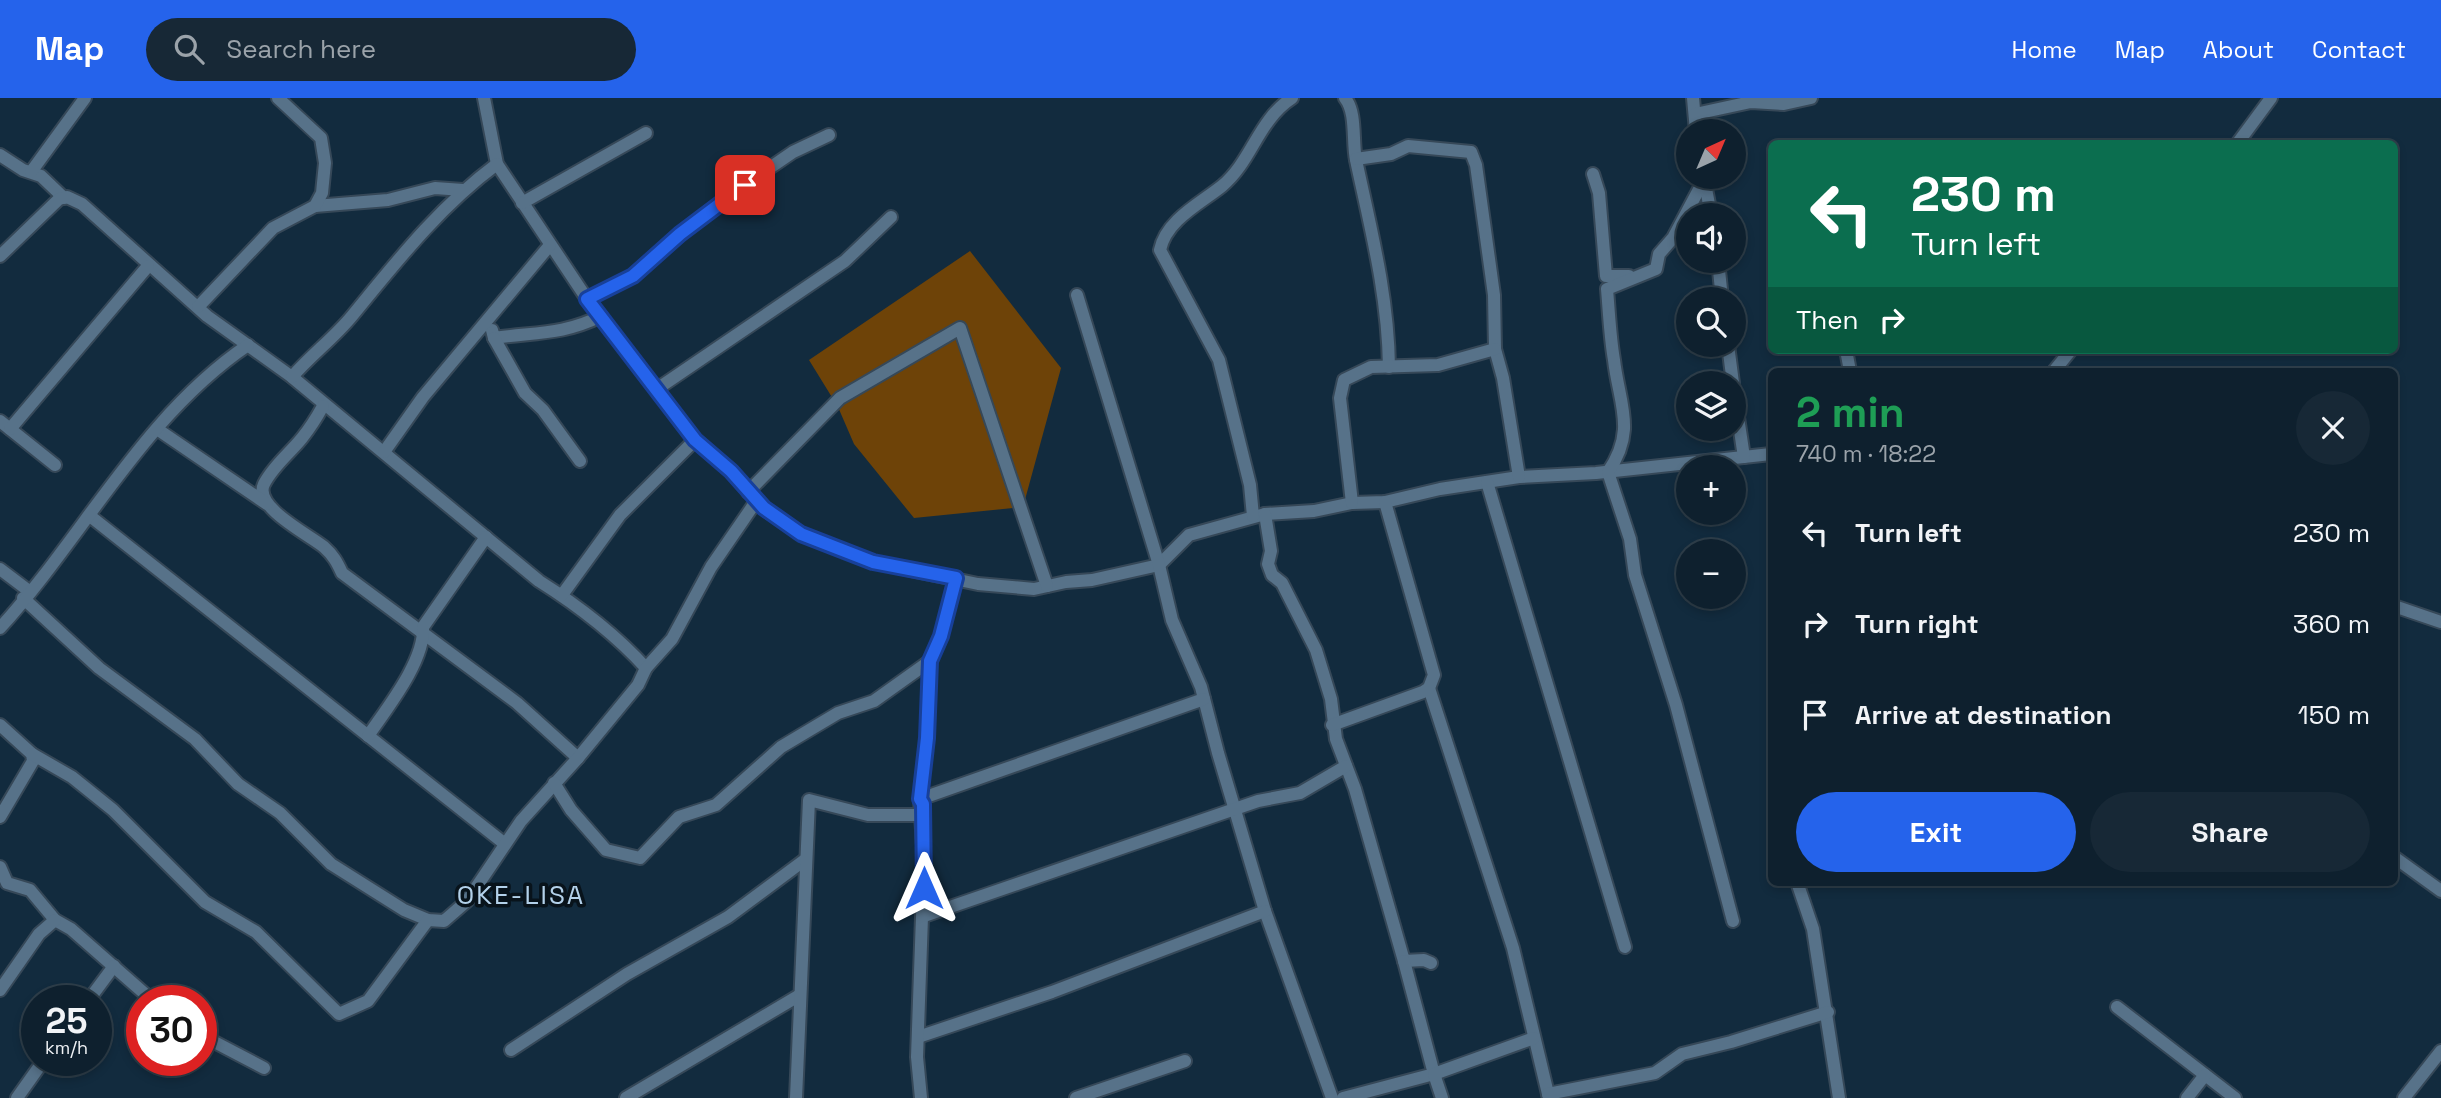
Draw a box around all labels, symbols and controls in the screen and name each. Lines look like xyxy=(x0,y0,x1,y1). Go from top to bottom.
search box xyxy=(146,18,636,81)
text: Map xyxy=(35,28,104,70)
icon: search xyxy=(170,30,208,68)
text: Search here xyxy=(226,32,376,66)
text: Home xyxy=(2011,34,2077,65)
text: Map xyxy=(2115,34,2165,65)
text: About xyxy=(2203,34,2274,65)
text: Contact xyxy=(2312,34,2406,65)
north arrow xyxy=(1676,119,1746,189)
map controls xyxy=(1676,119,1746,609)
pin xyxy=(715,155,775,215)
text: 230 m xyxy=(1911,163,2056,225)
icon: arrive xyxy=(726,166,764,204)
icon: left xyxy=(1796,168,1887,259)
button: sound xyxy=(1676,203,1746,273)
text: Turn left xyxy=(1911,224,2041,264)
button: search xyxy=(1676,287,1746,357)
icon: right xyxy=(1873,301,1911,339)
text: Then xyxy=(1796,303,1859,337)
button: layers xyxy=(1676,371,1746,441)
text: 2 min xyxy=(1796,386,1905,439)
button: close xyxy=(2296,391,2370,465)
text: 740 m · 18:22 xyxy=(1796,439,1936,469)
button: + xyxy=(1676,455,1746,525)
icon: left xyxy=(1796,514,1834,552)
text: Turn left xyxy=(1855,516,1962,550)
text: 230 m xyxy=(2293,516,2370,550)
button: − xyxy=(1676,539,1746,609)
icon: right xyxy=(1796,605,1834,643)
text: Turn right xyxy=(1855,607,1979,641)
text: 360 m xyxy=(2293,607,2370,641)
icon: arrive xyxy=(1796,696,1834,734)
text: Arrive at destination xyxy=(1855,698,2112,732)
text: 150 m xyxy=(2298,698,2370,732)
button: Exit xyxy=(1796,792,2076,872)
button: Share xyxy=(2090,792,2370,872)
position arrow xyxy=(887,851,961,925)
district label: OKE-LISA xyxy=(457,878,585,912)
speed limit sign: 30 xyxy=(126,985,217,1076)
text: 25 xyxy=(46,999,87,1043)
text: km/h xyxy=(45,1036,88,1059)

